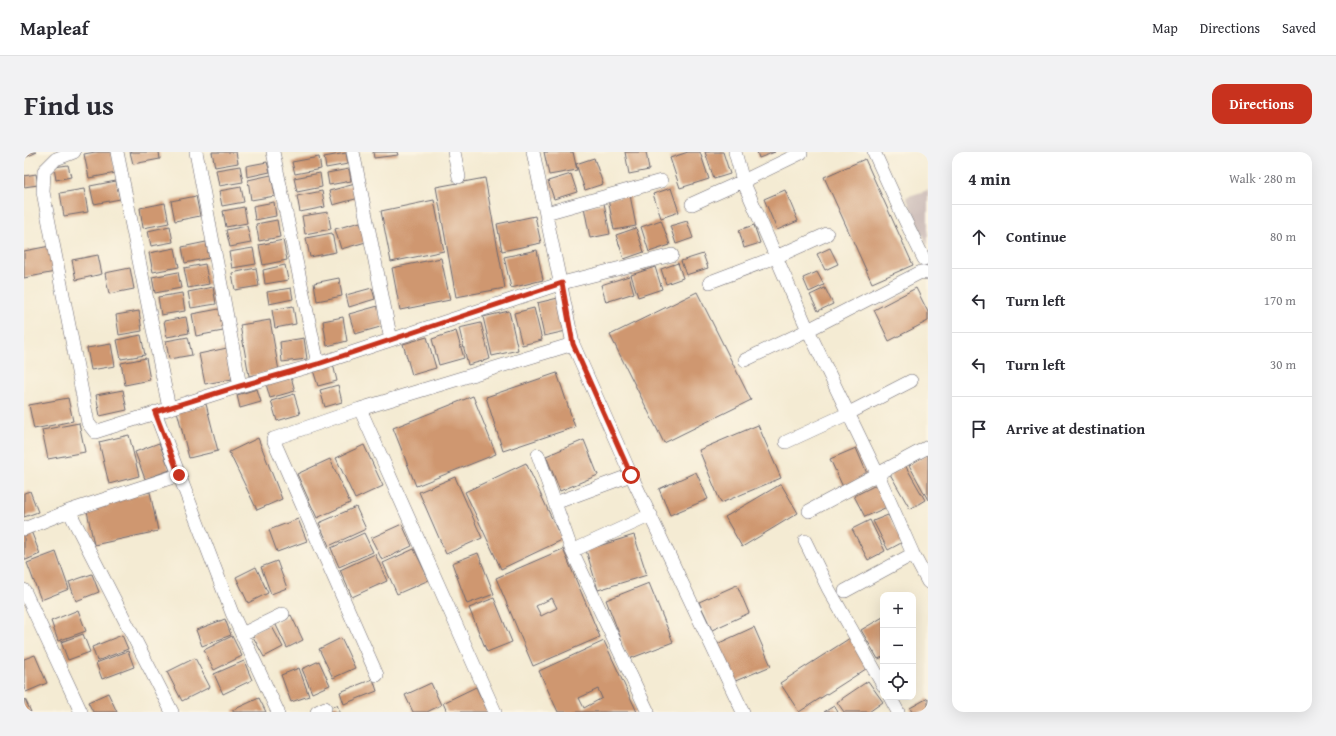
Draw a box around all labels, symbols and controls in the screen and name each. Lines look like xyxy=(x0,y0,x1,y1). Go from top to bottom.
text: Mapleaf xyxy=(20,14,89,42)
text: Map xyxy=(1152,18,1178,38)
text: Directions xyxy=(1200,18,1260,38)
text: Saved xyxy=(1282,18,1316,38)
text: Find us xyxy=(24,84,114,125)
button: Directions xyxy=(1212,84,1312,124)
text: 4 min xyxy=(968,166,1010,191)
text: Walk · 280 m xyxy=(1229,169,1296,188)
icon: ahead xyxy=(968,226,990,248)
text: Continue xyxy=(1006,226,1067,247)
text: 80 m xyxy=(1270,227,1296,246)
icon: left xyxy=(968,290,990,312)
text: Turn left xyxy=(1006,290,1065,311)
text: 170 m xyxy=(1264,291,1296,310)
icon: left xyxy=(968,354,990,376)
text: Turn left xyxy=(1006,354,1065,375)
text: 30 m xyxy=(1270,355,1296,374)
icon: arrive xyxy=(968,418,990,440)
text: Arrive at destination xyxy=(1006,418,1145,439)
route end xyxy=(170,466,188,484)
route start xyxy=(622,466,640,484)
map controls xyxy=(880,592,916,700)
button: + xyxy=(880,592,916,628)
button: − xyxy=(880,628,916,664)
button: locate xyxy=(880,664,916,700)

